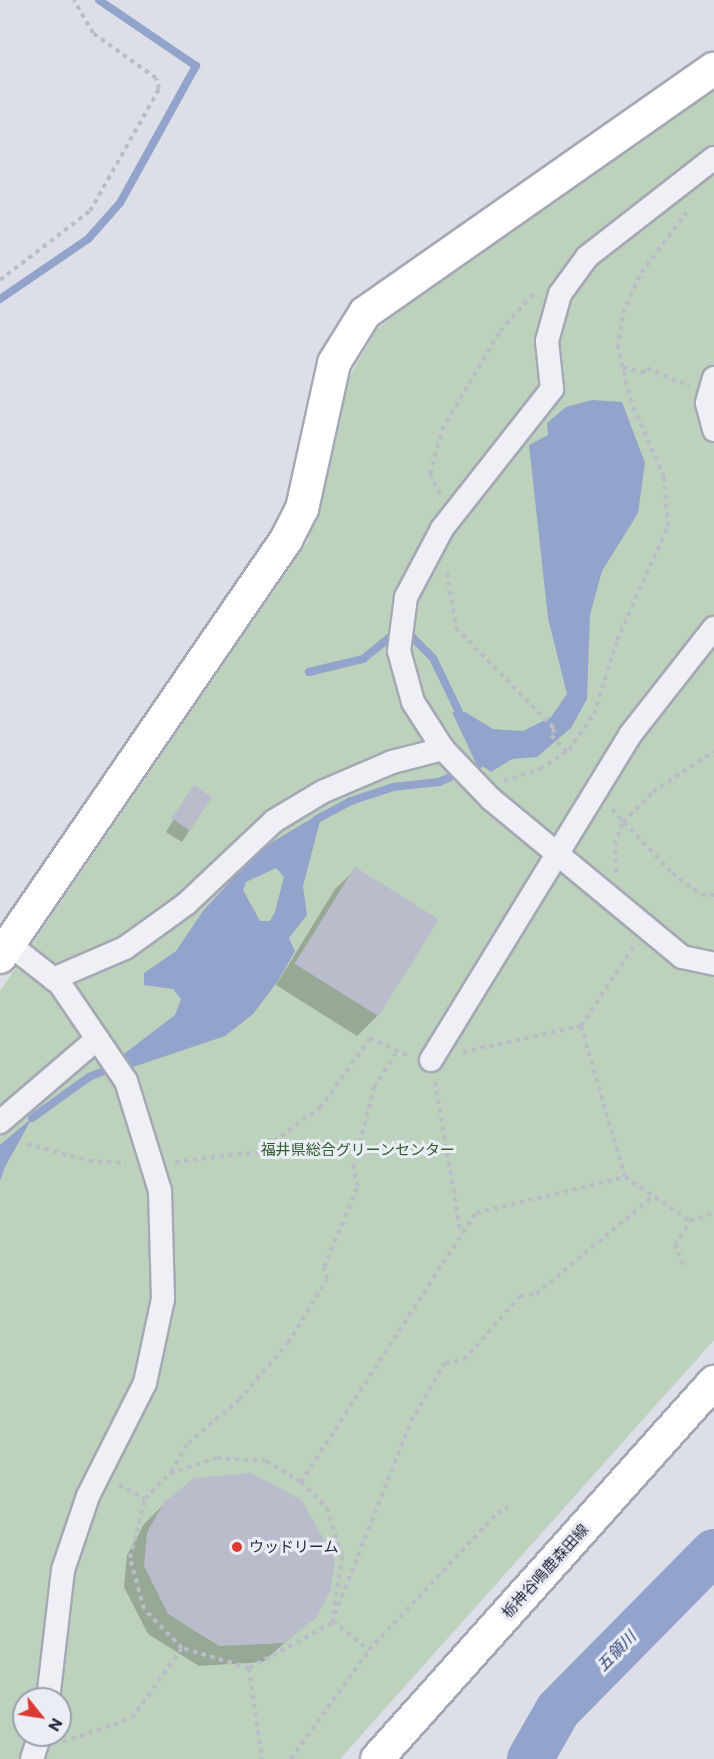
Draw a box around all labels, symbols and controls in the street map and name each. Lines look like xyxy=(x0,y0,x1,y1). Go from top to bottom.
park label: 福井県総合グリーンセンター xyxy=(261,1141,455,1159)
street label: 栃神谷鳴鹿森田線 xyxy=(498,1520,592,1622)
place label: ウッドリーム xyxy=(249,1538,339,1556)
marker: ウッドリーム xyxy=(230,1540,244,1554)
water label: 五領川 xyxy=(592,1627,640,1675)
north arrow xyxy=(12,1687,72,1747)
text: N xyxy=(45,1715,68,1735)

